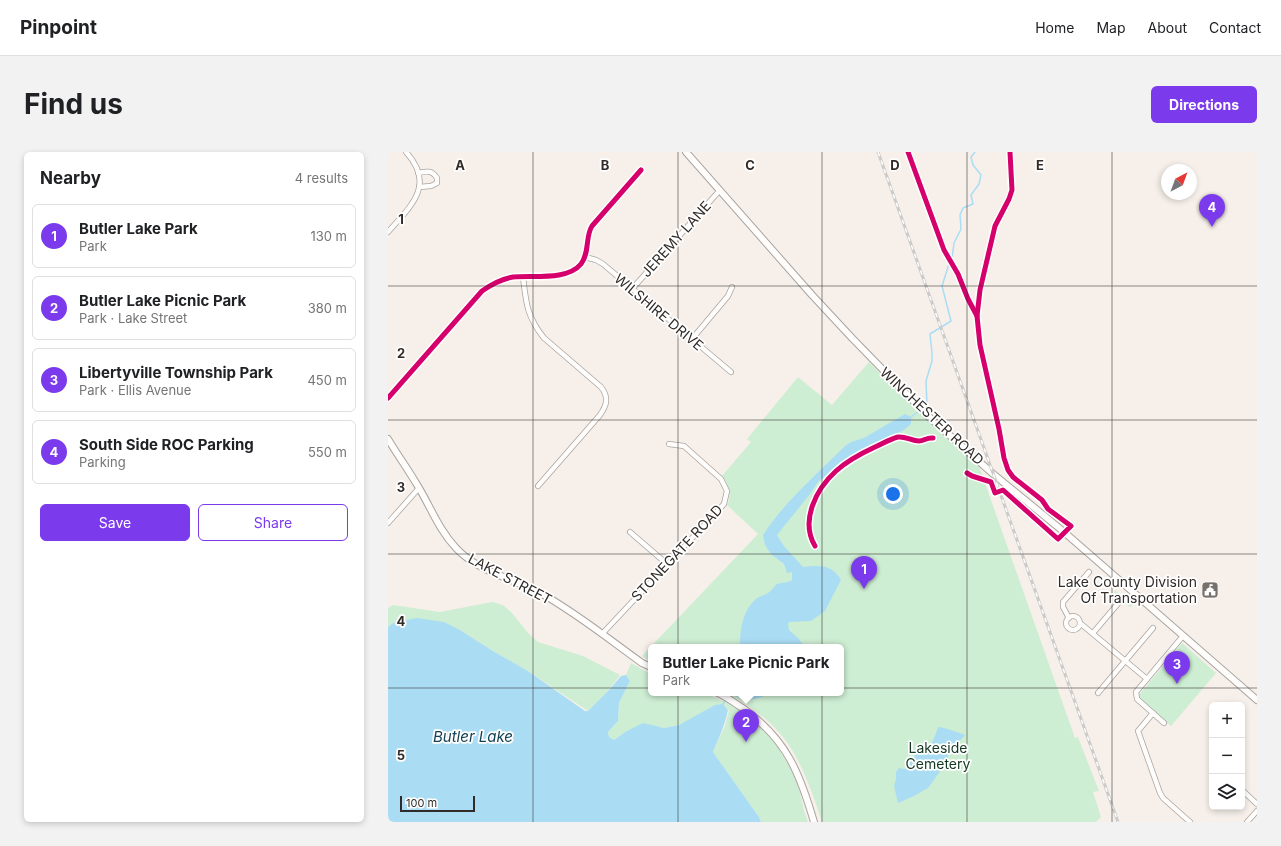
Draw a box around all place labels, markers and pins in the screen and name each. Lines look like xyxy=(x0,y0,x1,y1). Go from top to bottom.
pin: 4 xyxy=(1199,194,1225,227)
pin: 1 xyxy=(851,556,877,589)
place label: Lake County Division Of Transportation xyxy=(1058,573,1197,606)
public building icon: Lake County Division Of Transportation xyxy=(1200,580,1220,600)
pin: 3 xyxy=(1164,651,1190,684)
pin: 2 xyxy=(733,709,759,742)

